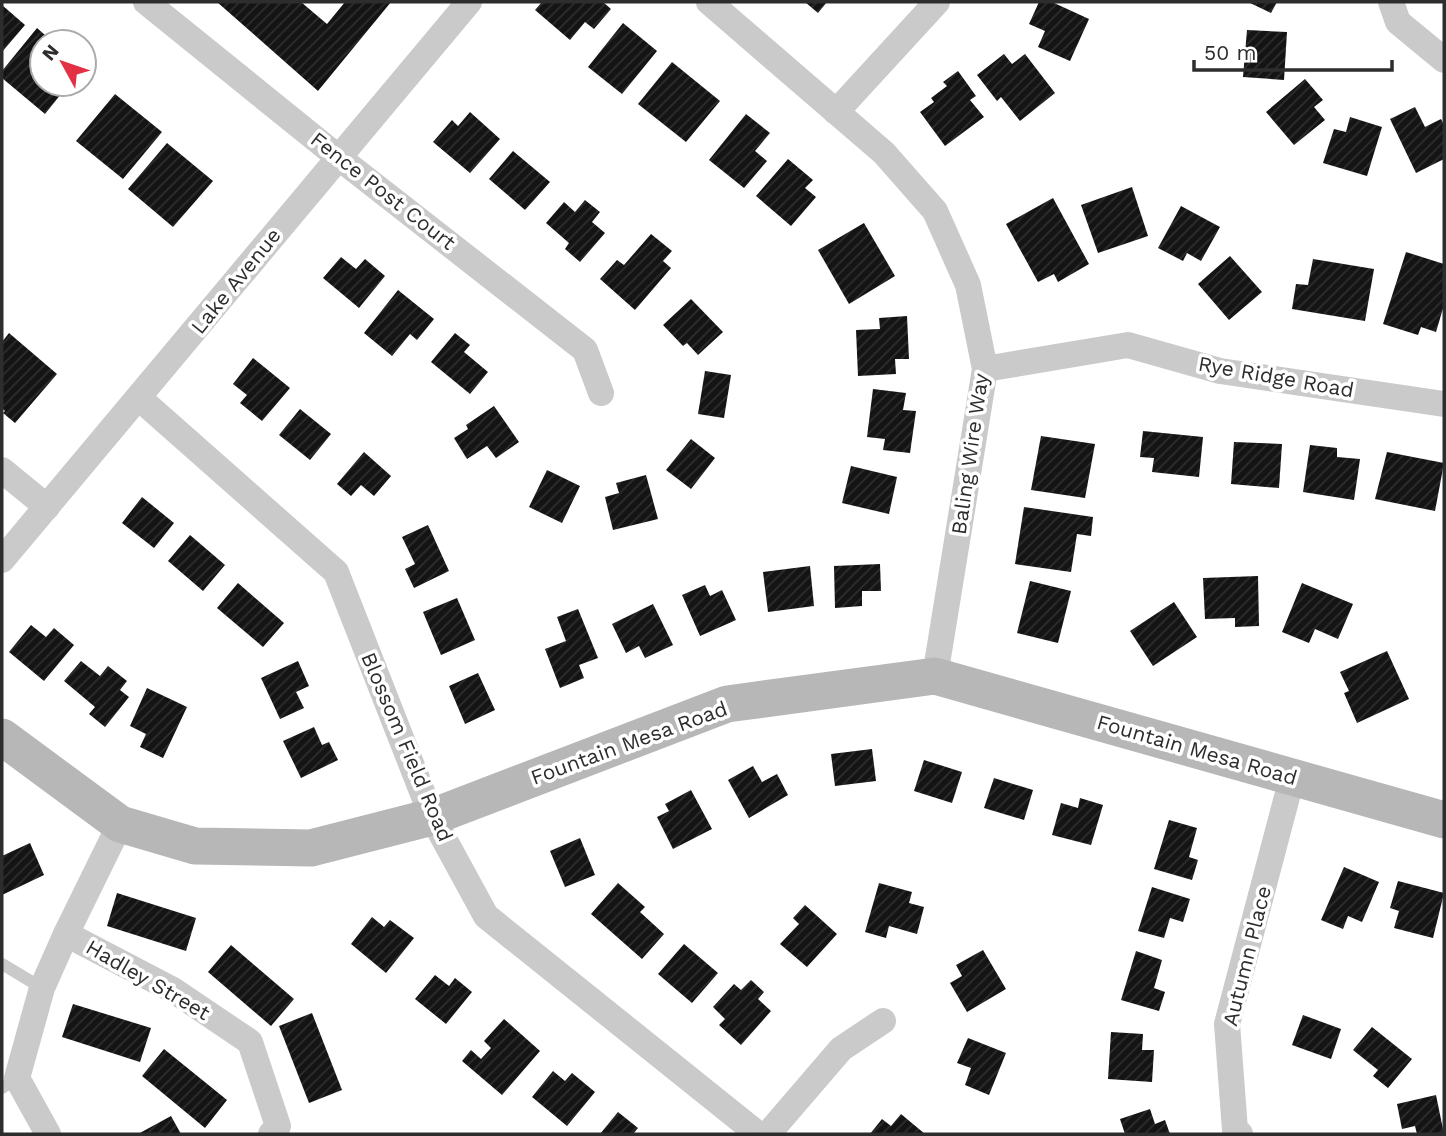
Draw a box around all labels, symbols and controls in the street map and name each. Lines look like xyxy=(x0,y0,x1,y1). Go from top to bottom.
north arrow xyxy=(28,28,98,98)
scale bar xyxy=(1194,28,1392,72)
text: N xyxy=(37,40,64,65)
text: 50 m xyxy=(1204,40,1256,65)
street label: Fence Post Court xyxy=(306,126,461,255)
street label: Lake Avenue xyxy=(185,223,286,339)
street label: Rye Ridge Road xyxy=(1196,351,1356,403)
street label: Baling Wire Way xyxy=(946,371,993,536)
street label: Blossom Field Road xyxy=(356,648,459,845)
street label: Fountain Mesa Road xyxy=(527,695,730,790)
street label: Fountain Mesa Road xyxy=(1094,709,1300,790)
street label: Autumn Place xyxy=(1217,883,1276,1029)
street label: Hadley Street xyxy=(82,934,215,1025)

